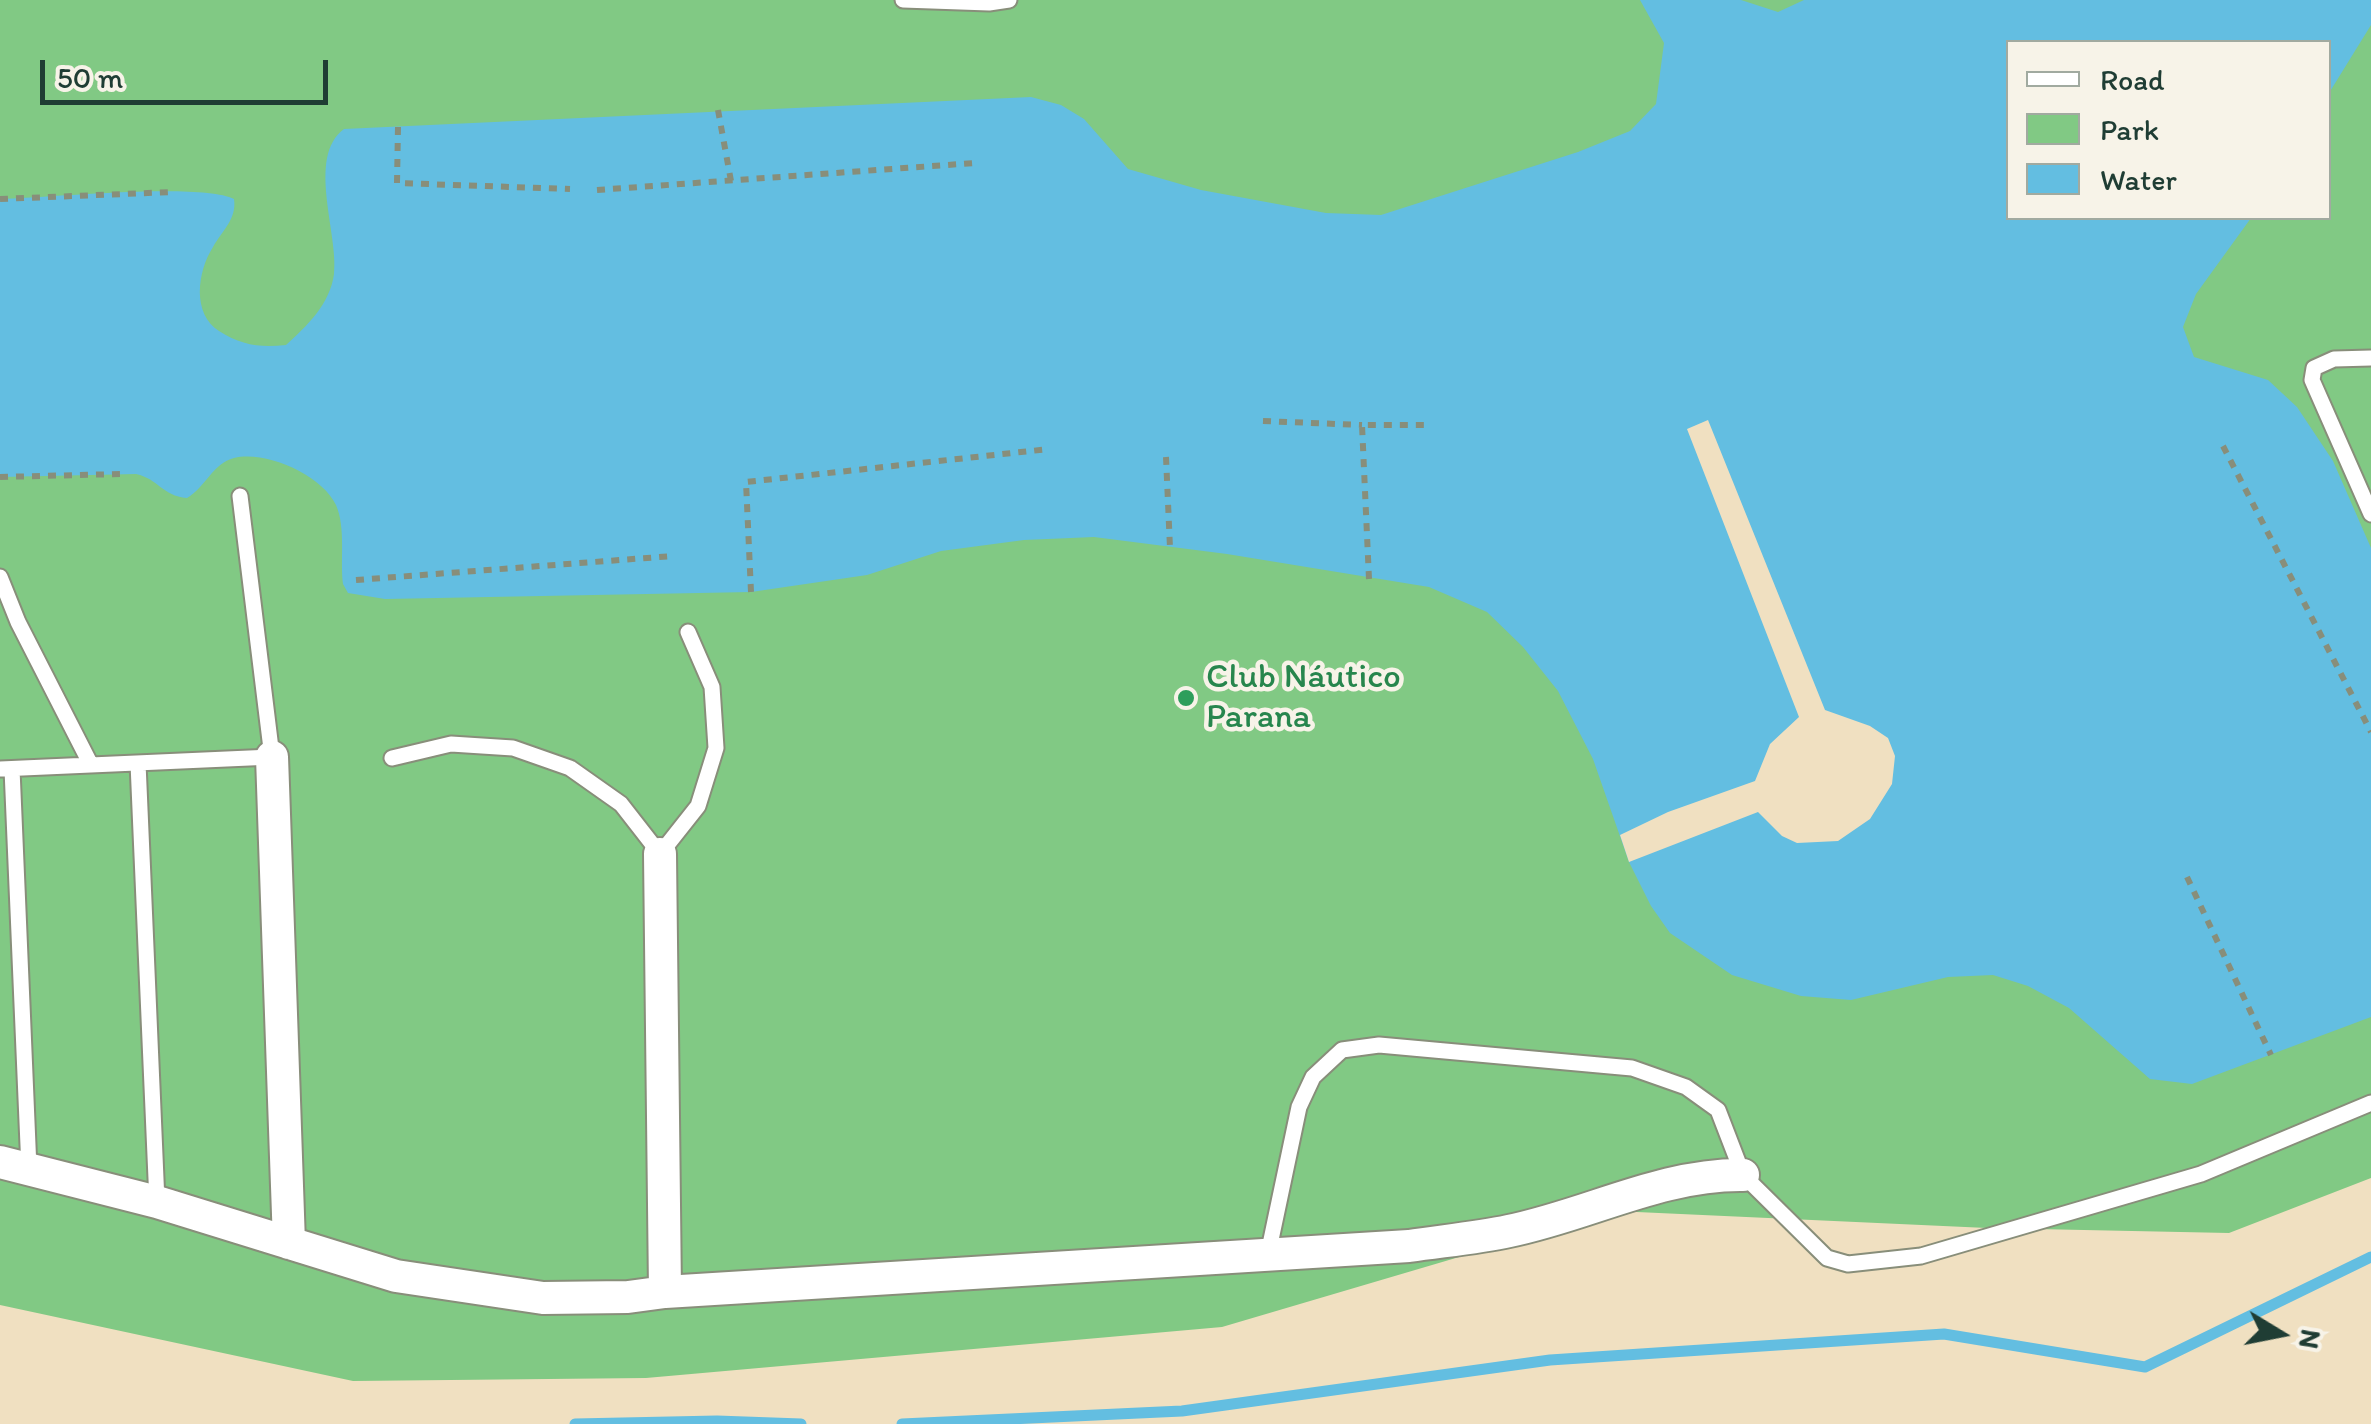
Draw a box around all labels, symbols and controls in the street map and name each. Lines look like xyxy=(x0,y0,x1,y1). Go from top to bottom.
scale bar xyxy=(45,40,332,102)
legend xyxy=(2006,40,2331,220)
text: 50 m xyxy=(57,59,123,96)
text: Road xyxy=(2100,61,2165,98)
text: Park xyxy=(2100,111,2159,148)
text: Water xyxy=(2100,161,2177,198)
place label: Club Náutico Parana xyxy=(1206,657,1401,739)
marker: Club Náutico Parana xyxy=(1175,687,1197,709)
north arrow xyxy=(2231,1284,2331,1384)
text: N xyxy=(2292,1327,2329,1351)

